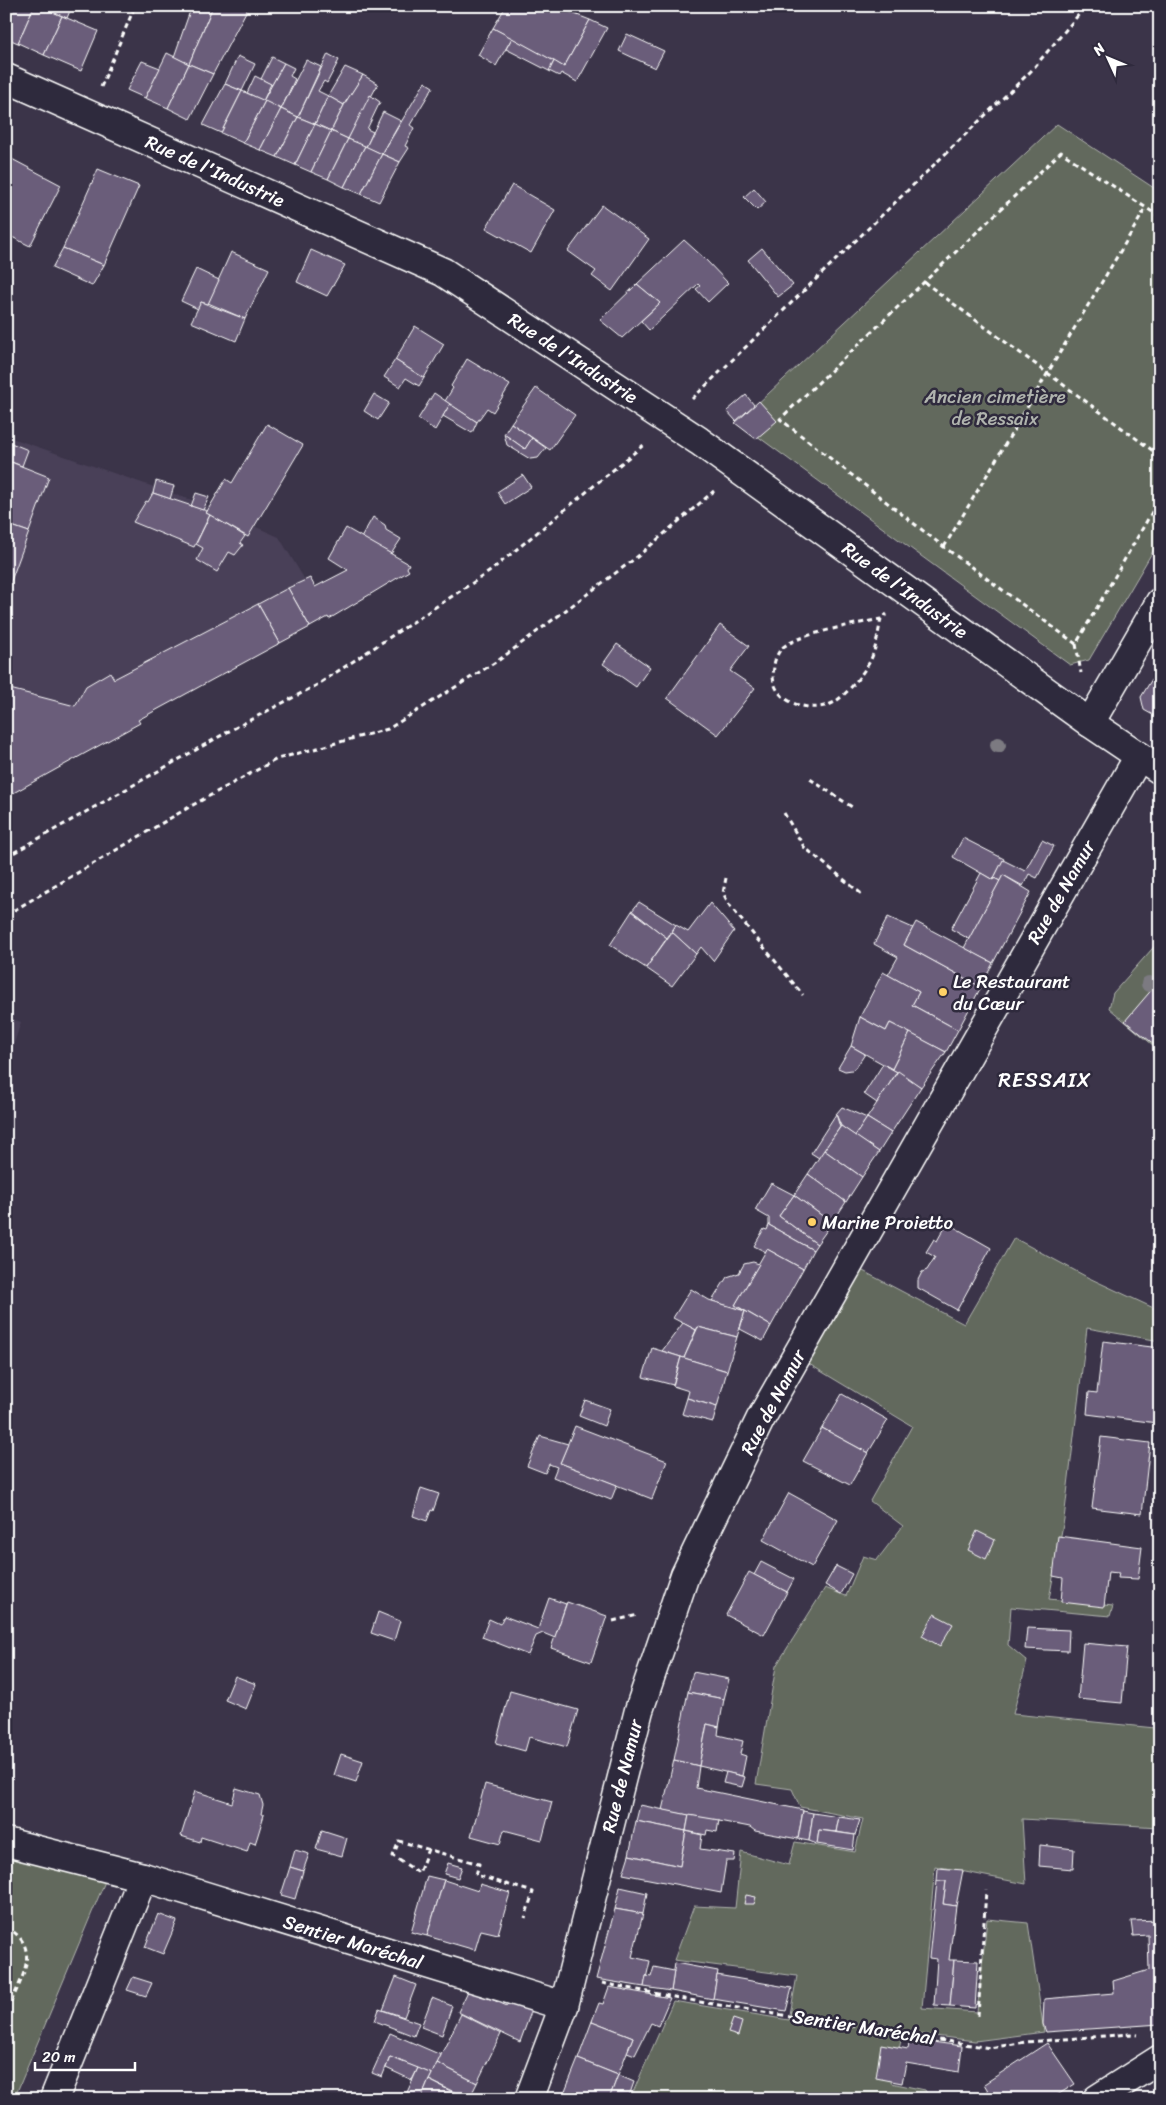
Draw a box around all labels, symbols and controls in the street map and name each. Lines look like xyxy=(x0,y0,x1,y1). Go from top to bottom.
north arrow xyxy=(1084,32,1134,82)
text: N xyxy=(1086,37,1112,62)
street label: Rue de l'Industrie xyxy=(140,125,290,217)
street label: Rue de l'Industrie xyxy=(501,303,645,413)
park label: Ancien cimetière de Ressaix xyxy=(923,380,1066,435)
street label: Rue de l'Industrie xyxy=(835,533,975,647)
street label: Rue de Namur xyxy=(1018,833,1105,950)
place label: Le Restaurant du Cœur xyxy=(953,965,1070,1020)
marker: Le Restaurant du Cœur xyxy=(937,986,949,998)
district label: RESSAIX xyxy=(998,1061,1092,1099)
place label: Marine Proietto xyxy=(822,1206,953,1239)
marker: Marine Proietto xyxy=(806,1216,818,1228)
street label: Rue de Namur xyxy=(731,1342,815,1461)
street label: Rue de Namur xyxy=(592,1715,652,1836)
street label: Sentier Maréchal xyxy=(279,1905,427,1979)
street label: Sentier Maréchal xyxy=(790,1999,938,2055)
scale bar xyxy=(35,2040,135,2072)
text: 20 m xyxy=(42,2044,76,2070)

